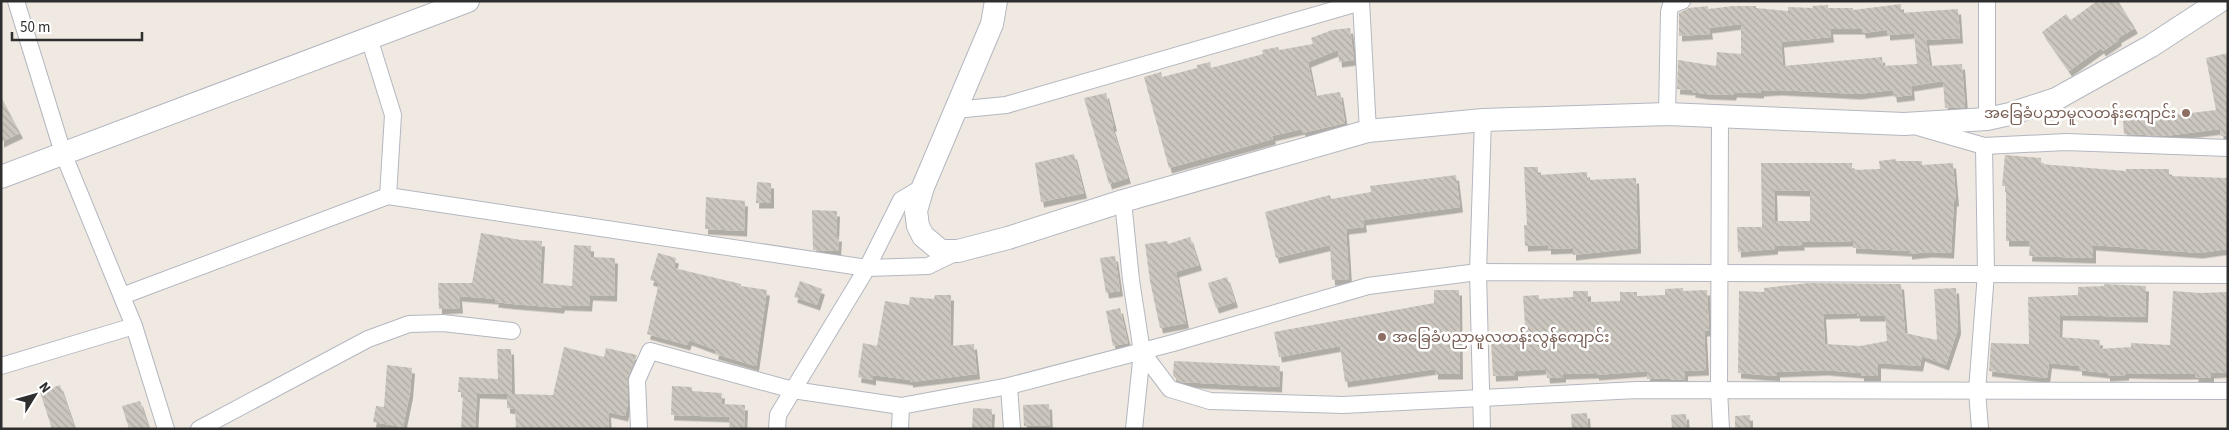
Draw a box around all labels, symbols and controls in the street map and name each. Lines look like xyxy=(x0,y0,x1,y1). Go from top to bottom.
scale bar xyxy=(12,10,142,42)
text: 50 m xyxy=(20,17,50,38)
place label: အခြေခံပညာမူလတန်းကျောင်း xyxy=(1984,103,2176,125)
marker: အခြေခံပညာမူလတန်းကျောင်း xyxy=(2180,107,2192,119)
place label: အခြေခံပညာမူလတန်းလွန်ကျောင်း xyxy=(1392,327,1609,349)
marker: အခြေခံပညာမူလတန်းလွန်ကျောင်း xyxy=(1376,331,1388,343)
north arrow xyxy=(10,370,60,420)
text: N xyxy=(34,378,55,398)

